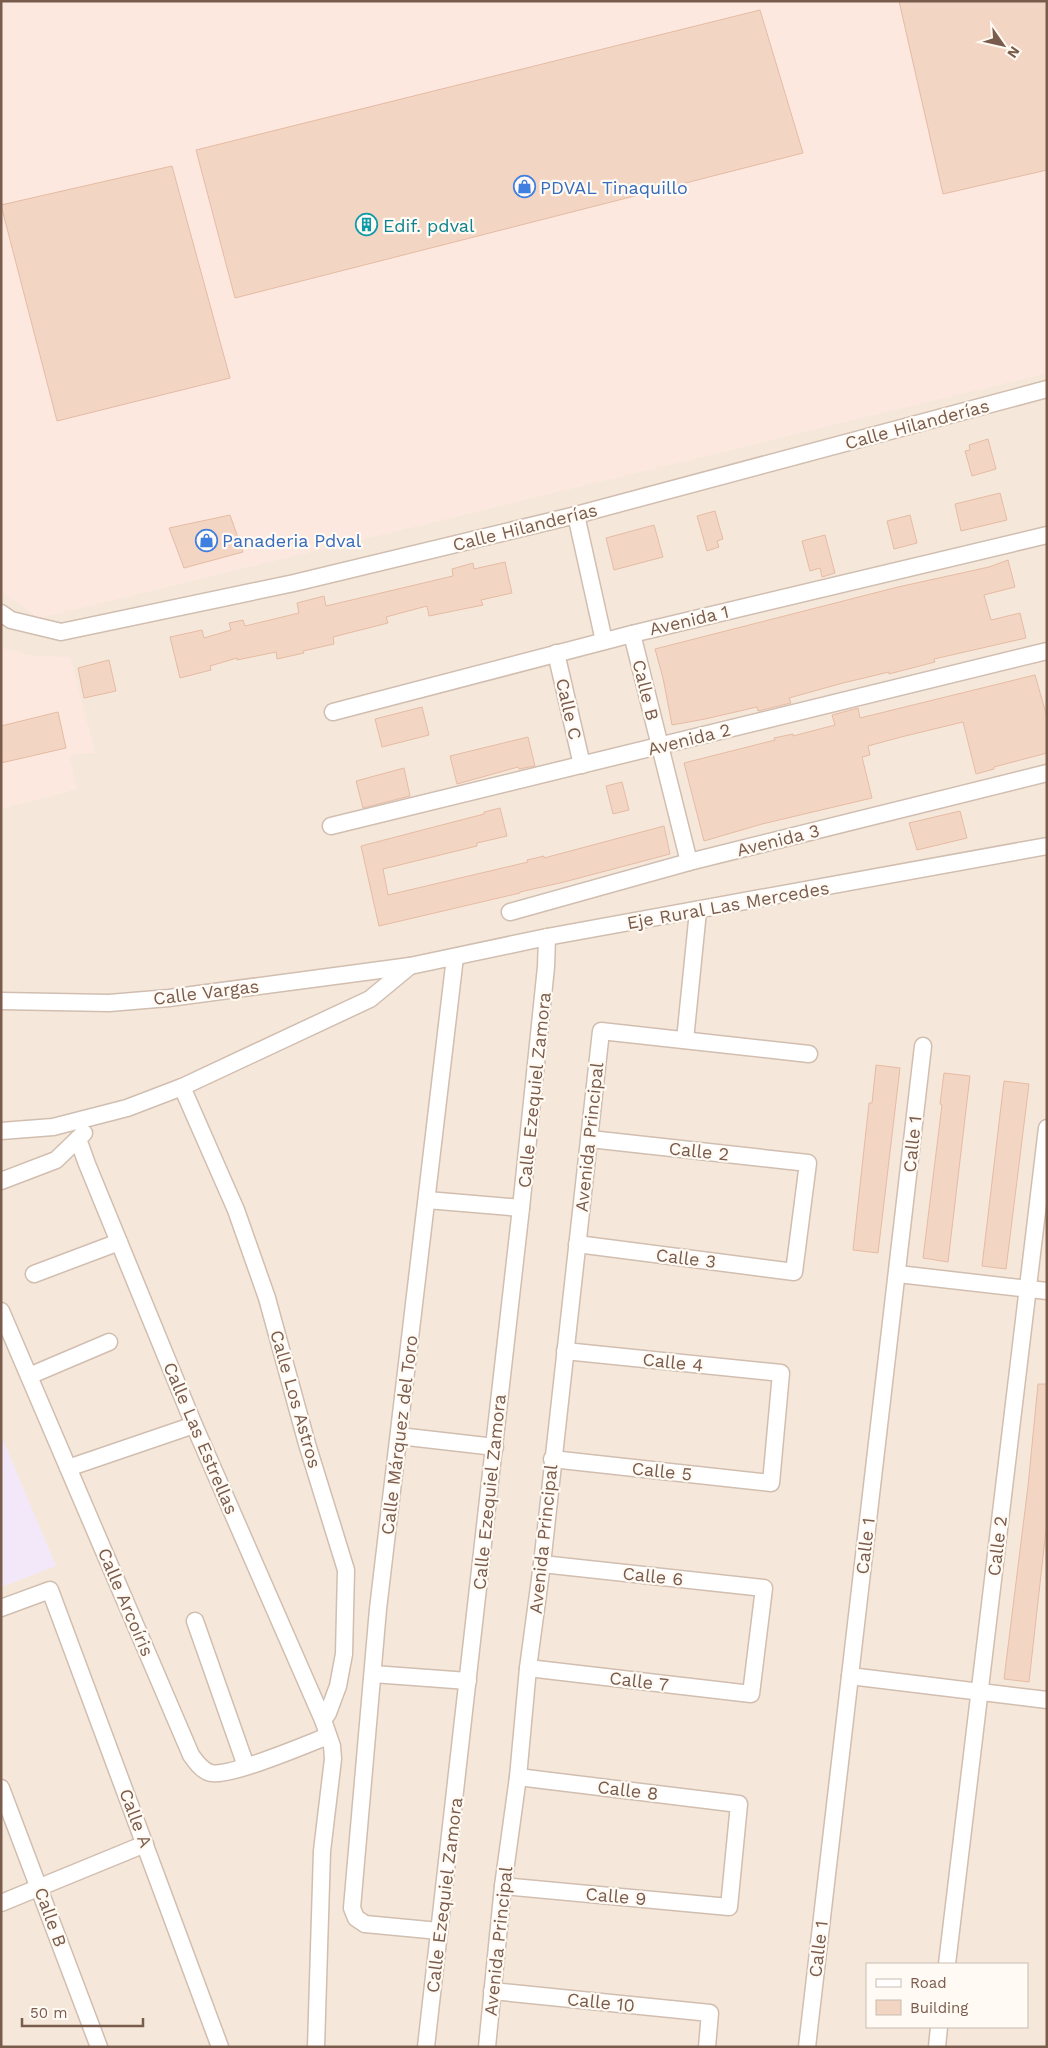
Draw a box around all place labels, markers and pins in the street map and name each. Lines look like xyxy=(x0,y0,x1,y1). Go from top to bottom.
shop icon: PDVAL Tinaquillo xyxy=(512,175,536,199)
place label: PDVAL Tinaquillo xyxy=(540,177,688,198)
building icon: Edif. pdval xyxy=(355,213,379,237)
place label: Edif. pdval xyxy=(383,215,475,236)
shop icon: Panaderia Pdval xyxy=(194,528,218,552)
place label: Panaderia Pdval xyxy=(222,530,362,551)

